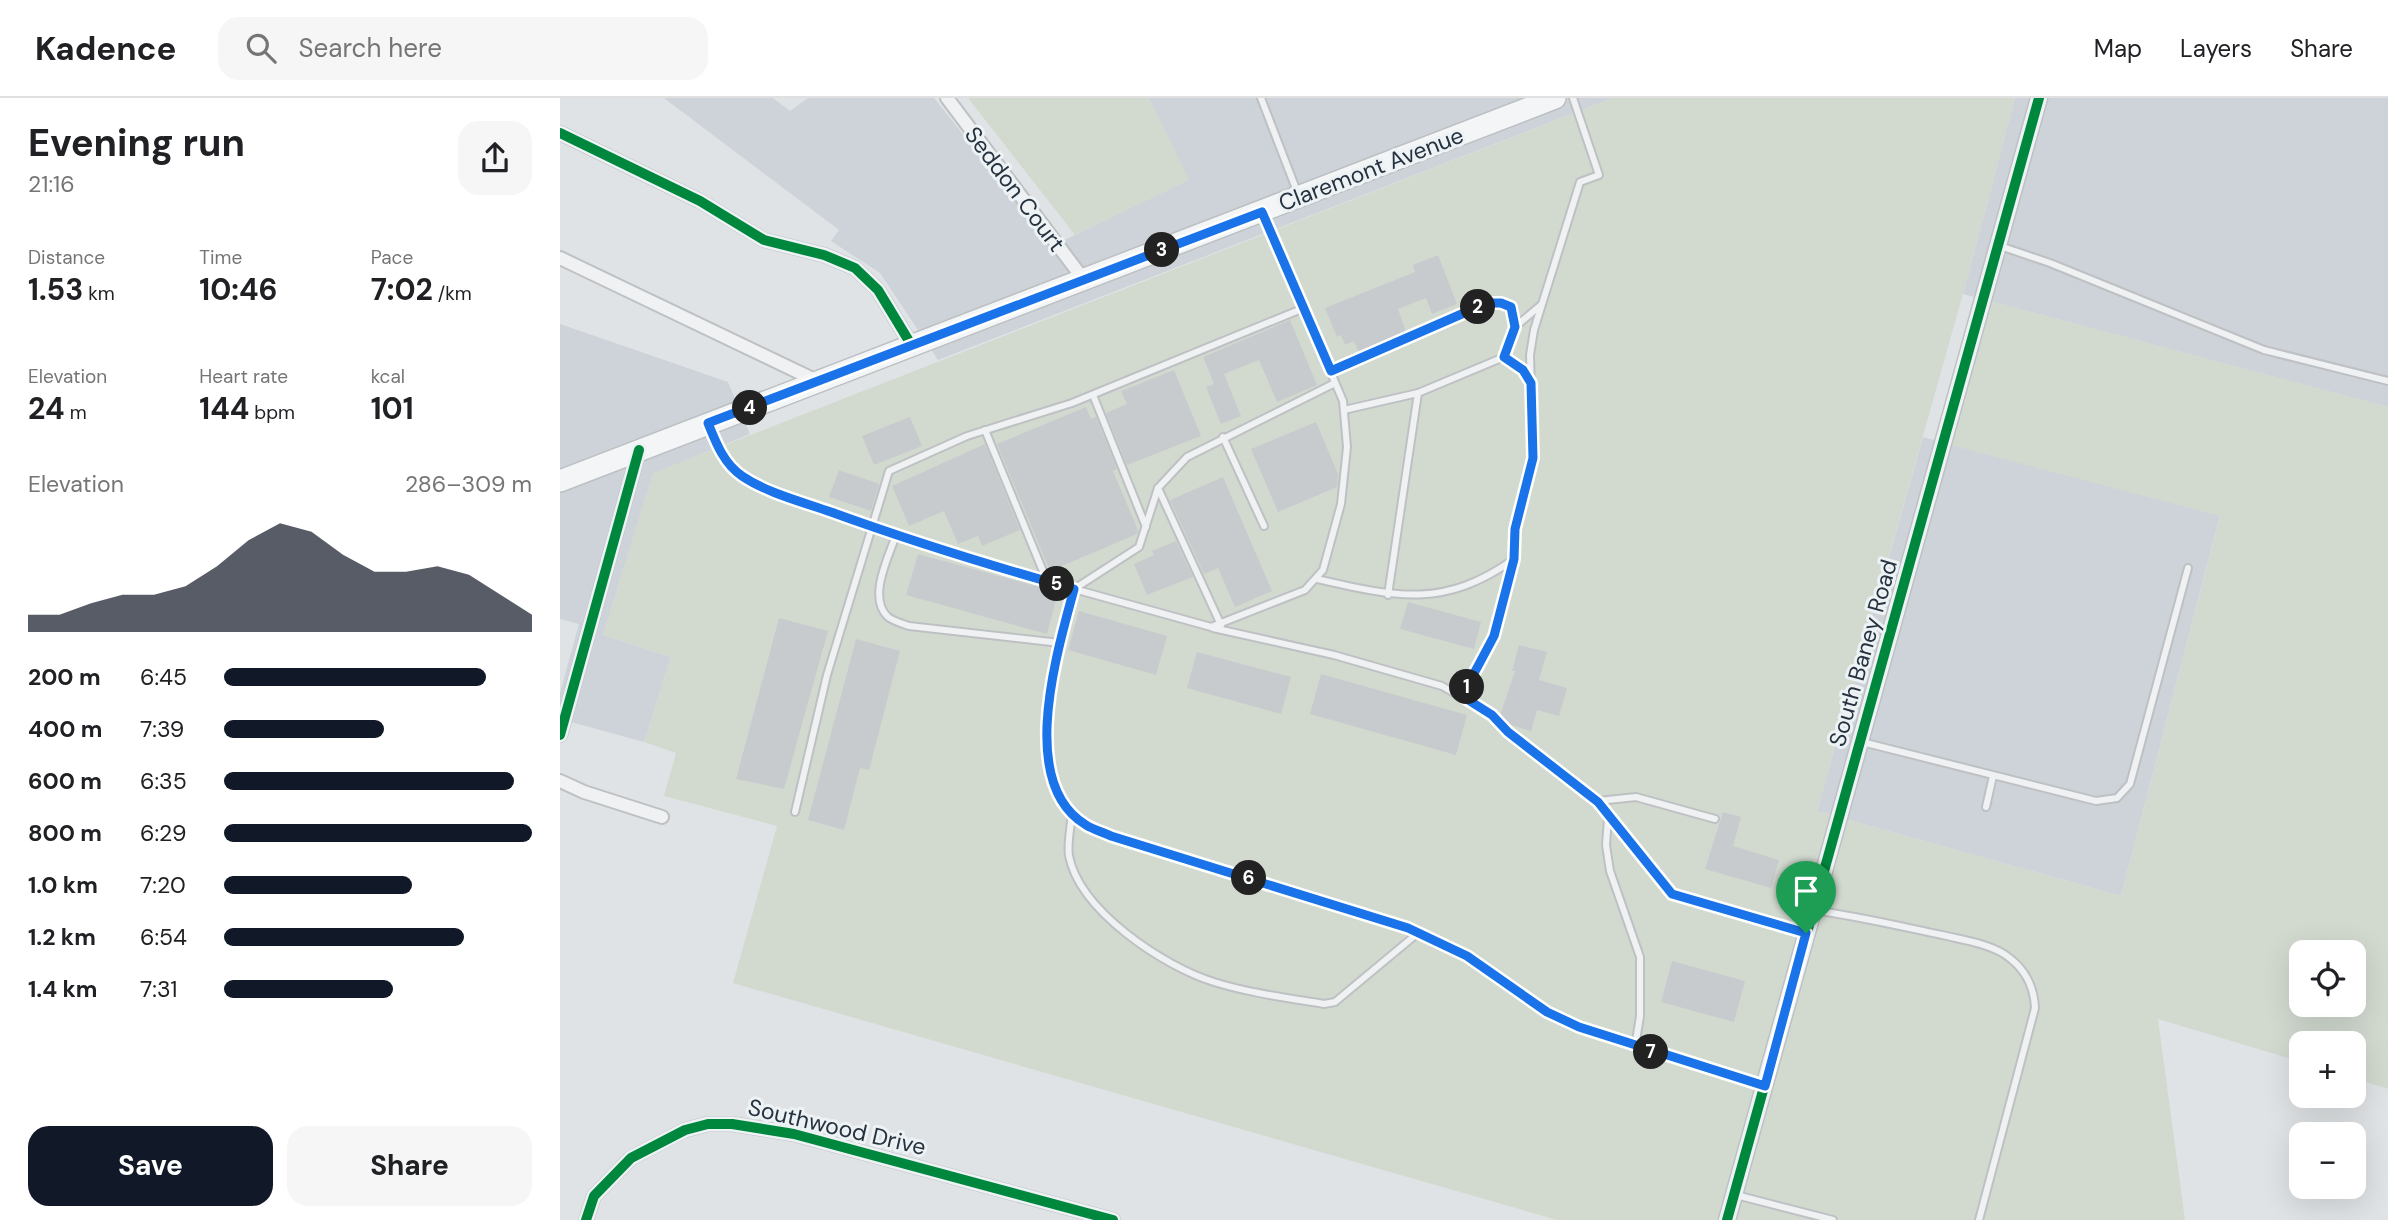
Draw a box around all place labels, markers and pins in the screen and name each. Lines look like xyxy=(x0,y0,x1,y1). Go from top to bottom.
pin: 3 xyxy=(1144,232,1180,268)
pin: 2 xyxy=(1460,290,1496,325)
pin: 4 xyxy=(732,390,768,426)
pin: 5 xyxy=(1040,566,1074,602)
pin: 1 xyxy=(1450,670,1485,704)
pin: 6 xyxy=(1232,860,1266,896)
pin xyxy=(1776,861,1836,933)
pin: 7 xyxy=(1634,1034,1668,1070)

